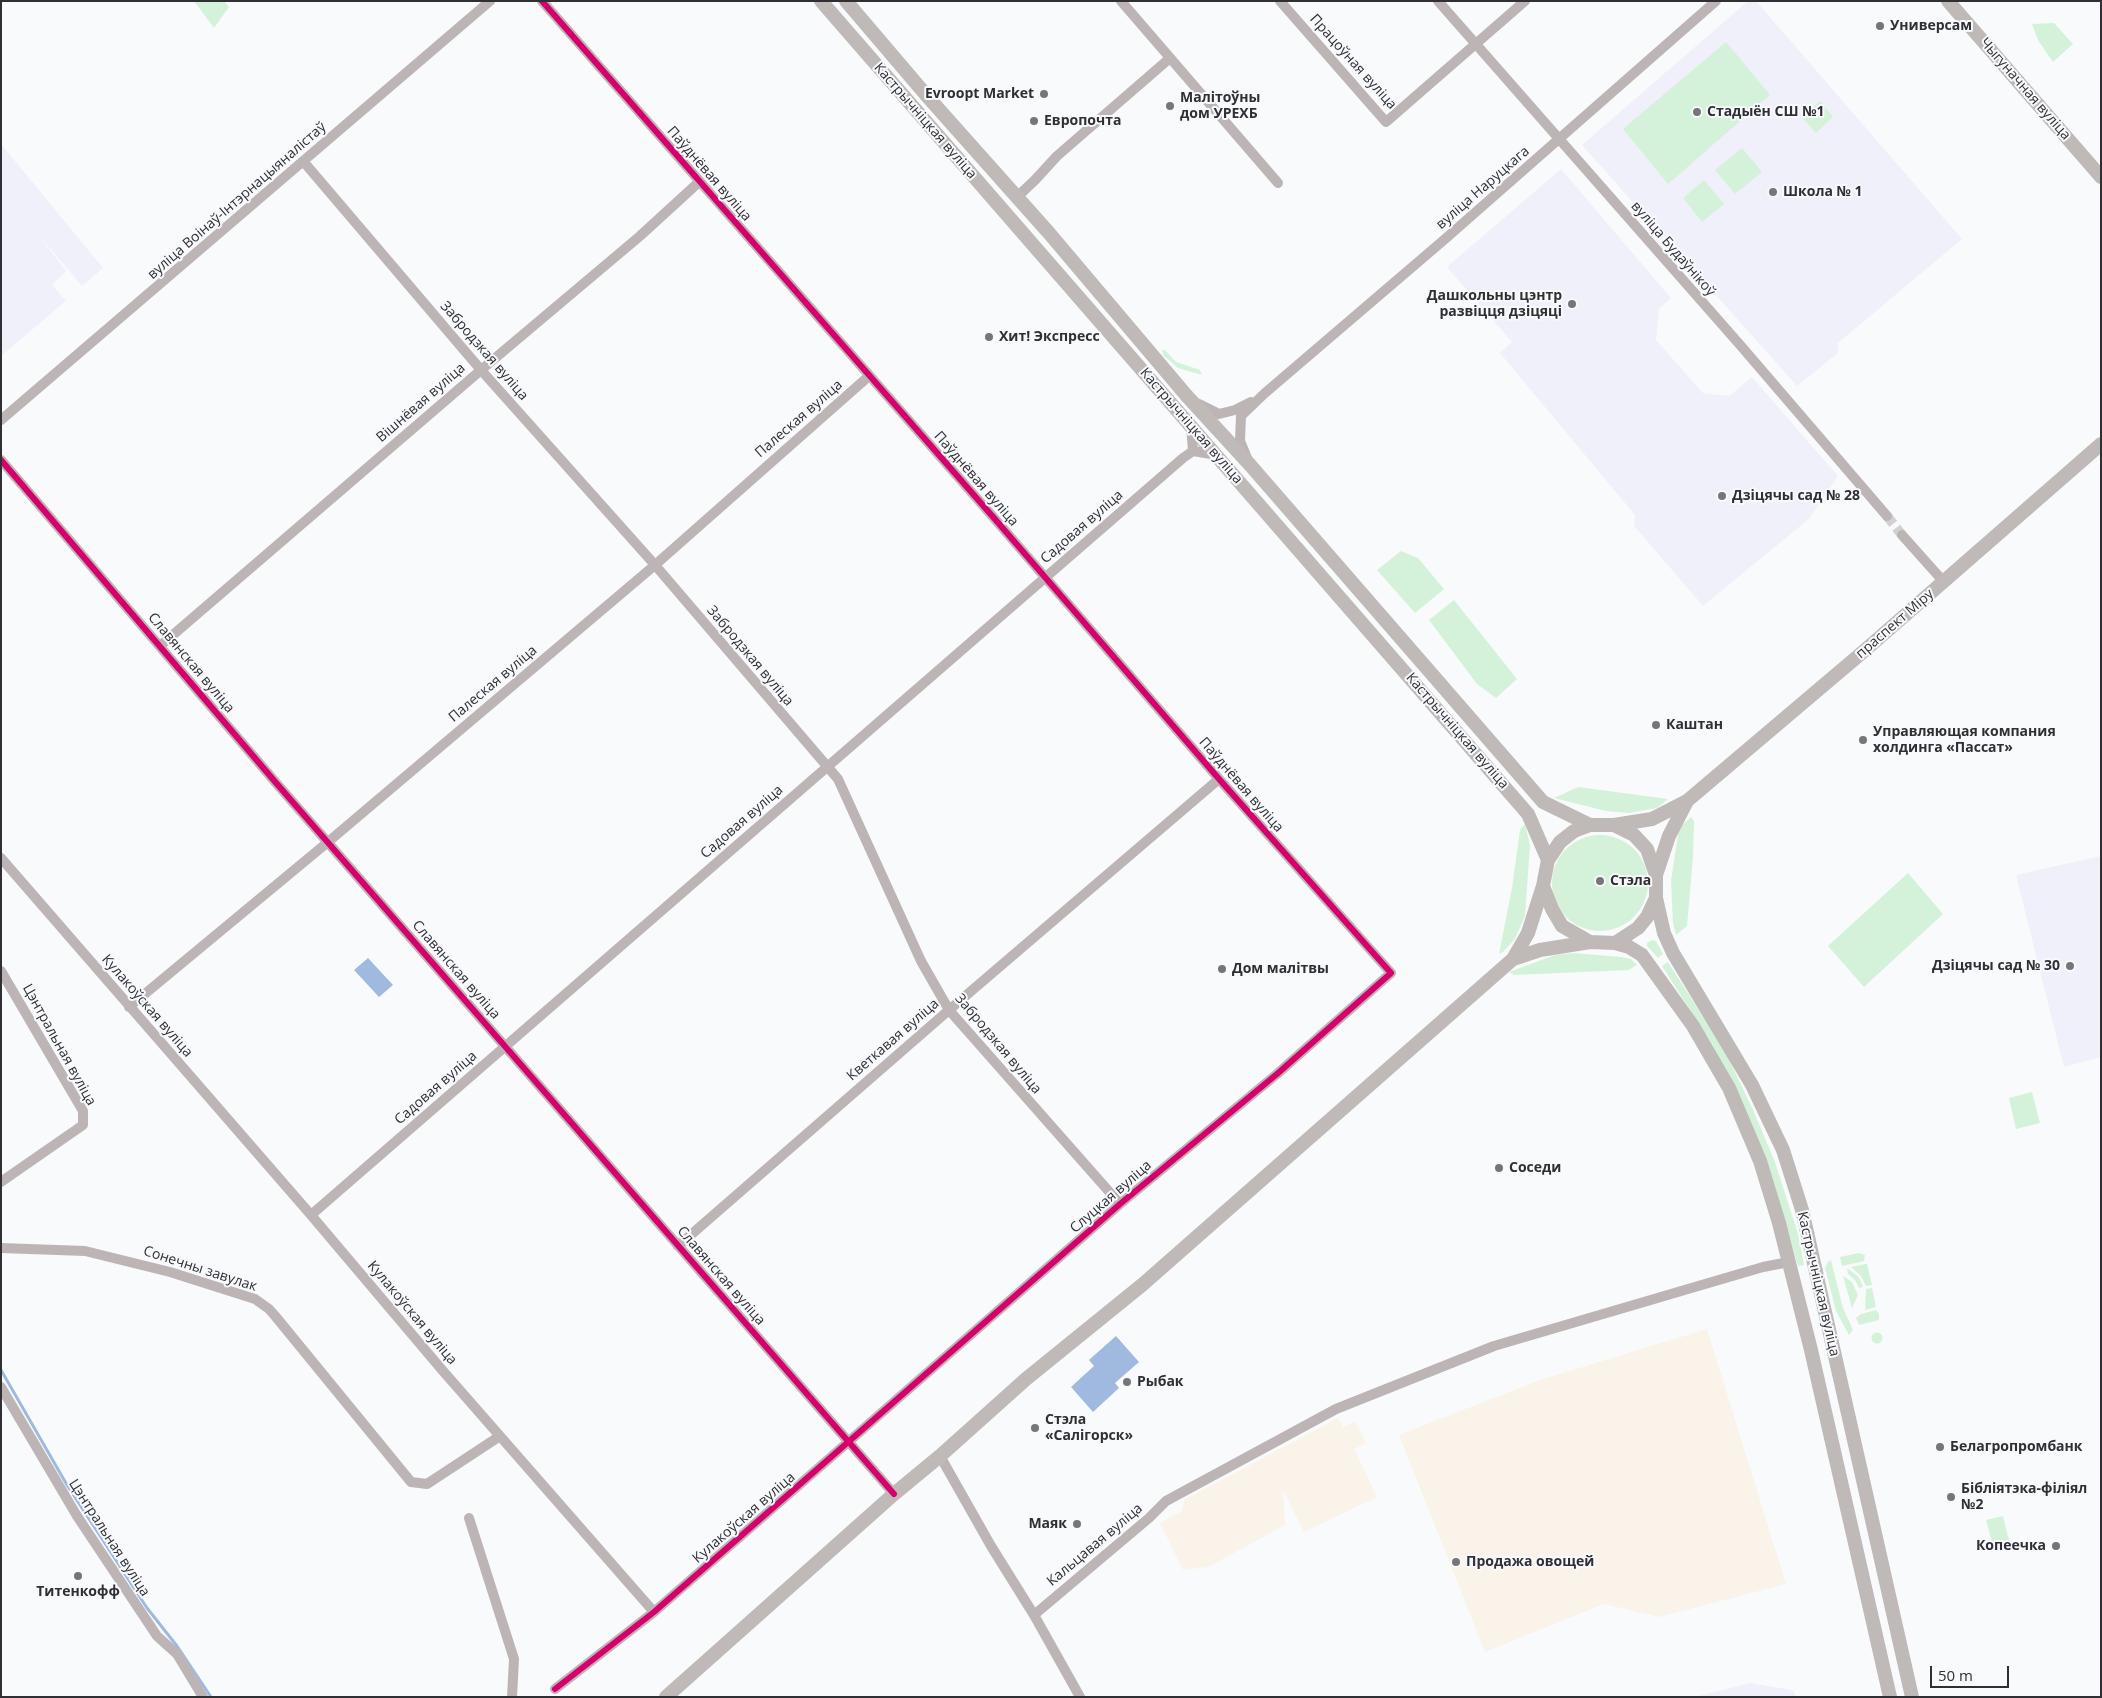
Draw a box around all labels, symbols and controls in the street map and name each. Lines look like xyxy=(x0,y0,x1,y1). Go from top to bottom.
street label: Працоўная вуліца xyxy=(1306,11,1400,113)
place label: Универсам xyxy=(1890,18,1972,34)
marker: Универсам xyxy=(1874,20,1886,32)
street label: Чыгуначная вуліца xyxy=(1976,35,2074,143)
street label: Кастрычніцкая вуліца xyxy=(870,60,980,182)
place label: Evroopt Market xyxy=(925,86,1034,102)
marker: Evroopt Market xyxy=(1038,88,1050,100)
place label: Малітоўны дом УРЕХБ xyxy=(1180,90,1261,122)
marker: Малітоўны дом УРЕХБ xyxy=(1164,100,1176,112)
place label: Стадыён СШ №1 xyxy=(1707,104,1825,120)
marker: Стадыён СШ №1 xyxy=(1691,106,1703,118)
place label: Европочта xyxy=(1044,113,1121,129)
marker: Европочта xyxy=(1028,115,1040,127)
street label: вуліца Воінаў-Інтэрнацыяналістаў xyxy=(144,119,330,283)
street label: Паўднёвая вуліца xyxy=(663,123,755,225)
street label: вуліца Наруцкага xyxy=(1433,143,1533,233)
place label: Школа № 1 xyxy=(1783,184,1863,200)
marker: Школа № 1 xyxy=(1767,186,1779,198)
street label: вуліца Будаўнікоў xyxy=(1627,198,1719,300)
place label: Дашкольны цэнтр развіцця дзіцяці xyxy=(1427,288,1562,321)
street label: Забродзкая вуліца xyxy=(436,298,532,404)
marker: Дашкольны цэнтр развіцця дзіцяці xyxy=(1566,298,1578,310)
place label: Хит! Экспресс xyxy=(999,329,1100,345)
marker: Хит! Экспресс xyxy=(983,331,995,343)
street label: Вішнёвая вуліца xyxy=(373,360,469,446)
street label: Кастрычніцкая вуліца xyxy=(1136,365,1246,487)
street label: Палеская вуліца xyxy=(752,377,846,461)
street label: Паўднёвая вуліца xyxy=(930,428,1022,530)
street label: Садовая вуліца xyxy=(1037,487,1127,567)
place label: Дзіцячы сад № 28 xyxy=(1732,488,1860,504)
marker: Дзіцячы сад № 28 xyxy=(1716,490,1728,502)
street label: праспект Міру xyxy=(1853,586,1937,662)
street label: Забродзкая вуліца xyxy=(703,602,797,710)
street label: Славянская вуліца xyxy=(144,610,238,716)
street label: Палеская вуліца xyxy=(445,642,541,726)
street label: Кастрычніцкая вуліца xyxy=(1402,670,1512,792)
place label: Каштан xyxy=(1666,717,1723,733)
marker: Каштан xyxy=(1650,719,1662,731)
place label: Управляющая компания холдинга «Пассат» xyxy=(1873,724,2056,756)
street label: Паўднёвая вуліца xyxy=(1195,734,1287,836)
marker: Управляющая компания холдинга «Пассат» xyxy=(1857,734,1869,746)
street label: Садовая вуліца xyxy=(697,782,787,862)
place label: Стэла xyxy=(1610,873,1651,889)
marker: Стэла xyxy=(1594,875,1606,887)
street label: Славянская вуліца xyxy=(408,917,504,1023)
street label: Кулакоўская вуліца xyxy=(98,951,196,1061)
place label: Дзіцячы сад № 30 xyxy=(1932,958,2060,974)
marker: Дзіцячы сад № 30 xyxy=(2064,960,2076,972)
place label: Дом малітвы xyxy=(1232,961,1329,977)
marker: Дом малітвы xyxy=(1216,963,1228,975)
street label: Цэнтральная вуліца xyxy=(19,981,99,1109)
street label: Забродзкая вуліца xyxy=(951,990,1045,1098)
street label: Кветкавая вуліца xyxy=(844,995,942,1085)
street label: Садовая вуліца xyxy=(391,1048,481,1128)
street label: Слуцкая вуліца xyxy=(1067,1157,1155,1237)
place label: Соседи xyxy=(1509,1160,1561,1176)
marker: Соседи xyxy=(1493,1162,1505,1174)
street label: Кастрычніцкая вуліца xyxy=(1793,1210,1843,1358)
street label: Славянская вуліца xyxy=(673,1223,769,1329)
street label: Сонечны завулак xyxy=(141,1243,259,1295)
street label: Кулакоўская вуліца xyxy=(364,1258,460,1368)
place label: Рыбак xyxy=(1137,1374,1184,1390)
marker: Рыбак xyxy=(1121,1376,1133,1388)
place label: Стэла «Салігорск» xyxy=(1045,1412,1133,1444)
marker: Стэла «Салігорск» xyxy=(1029,1422,1041,1434)
place label: Белагропромбанк xyxy=(1950,1439,2082,1455)
marker: Белагропромбанк xyxy=(1934,1441,1946,1453)
street label: Кулакоўская вуліца xyxy=(689,1469,799,1567)
street label: Цэнтральная вуліца xyxy=(65,1476,153,1600)
place label: Бібліятэка-філіял №2 xyxy=(1961,1481,2087,1514)
marker: Бібліятэка-філіял №2 xyxy=(1945,1491,1957,1503)
street label: Кальцавая вуліца xyxy=(1044,1500,1146,1590)
place label: Маяк xyxy=(1028,1516,1067,1532)
marker: Маяк xyxy=(1071,1518,1083,1530)
place label: Копеечка xyxy=(1976,1538,2046,1554)
marker: Копеечка xyxy=(2050,1540,2062,1552)
place label: Продажа овощей xyxy=(1466,1554,1594,1570)
marker: Продажа овощей xyxy=(1450,1556,1462,1568)
marker: Титенкофф xyxy=(72,1570,84,1582)
place label: Титенкофф xyxy=(36,1584,120,1600)
scale bar xyxy=(1932,1656,2011,1688)
text: 50 m xyxy=(1938,1665,1973,1685)

